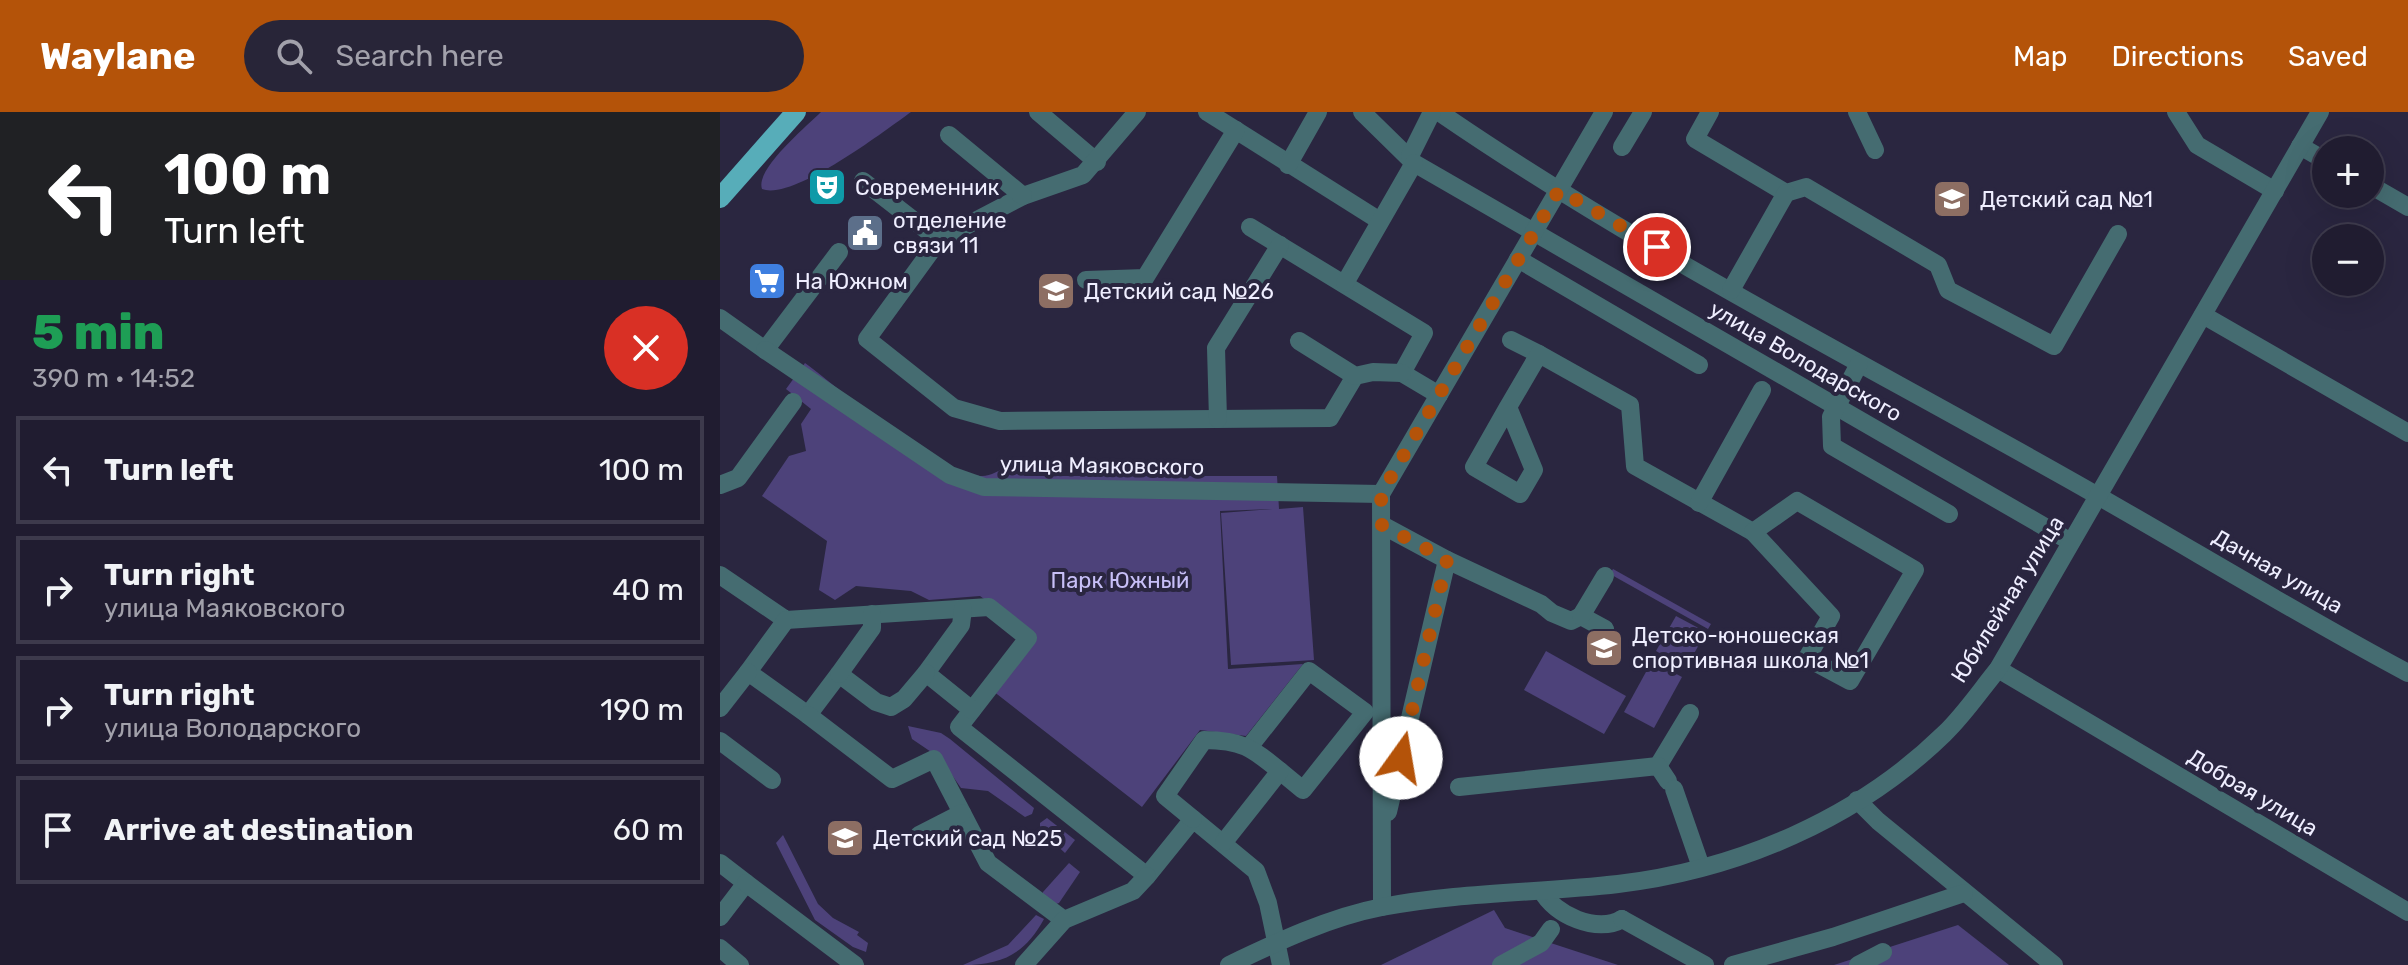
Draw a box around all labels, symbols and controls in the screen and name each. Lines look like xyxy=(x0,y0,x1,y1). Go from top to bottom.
search box xyxy=(244,20,804,92)
text: Waylane xyxy=(40,33,196,79)
icon: search xyxy=(272,34,316,78)
text: Search here xyxy=(336,38,504,74)
text: Map xyxy=(2013,40,2067,73)
text: Directions xyxy=(2111,40,2244,73)
text: Saved xyxy=(2288,40,2368,73)
map controls xyxy=(2312,136,2384,296)
button: + xyxy=(2312,136,2384,208)
text: 100 m xyxy=(164,142,331,208)
icon: left xyxy=(32,144,136,248)
theatre icon: Современник xyxy=(806,166,848,208)
place label: Современник xyxy=(855,174,1000,201)
school or university icon: Детский сад №1 xyxy=(1931,178,1973,220)
place label: Детский сад №1 xyxy=(1980,186,2153,213)
place label: отделение связи 11 xyxy=(893,207,1007,259)
text: Turn left xyxy=(164,209,305,252)
public building icon: отделение связи 11 xyxy=(844,212,886,254)
pin xyxy=(1623,213,1691,281)
button: − xyxy=(2312,224,2384,296)
icon: arrive xyxy=(1635,225,1679,269)
supermarket icon: На Южном xyxy=(746,260,788,302)
place label: На Южном xyxy=(795,268,908,295)
school or university icon: Детский сад №26 xyxy=(1035,270,1077,312)
place label: Детский сад №26 xyxy=(1084,278,1274,305)
street label: улица Володарского xyxy=(1705,295,1907,428)
text: 5 min xyxy=(32,304,164,361)
button: close xyxy=(604,306,688,390)
text: 390 m · 14:52 xyxy=(32,363,195,394)
icon: left xyxy=(36,448,80,492)
street label: улица Маяковского xyxy=(1000,450,1204,481)
text: Turn left xyxy=(104,452,234,488)
text: 100 m xyxy=(599,452,684,488)
street label: Юбилейная улица xyxy=(1945,511,2070,688)
street label: Дачная улица xyxy=(2208,523,2348,620)
text: Turn right xyxy=(104,557,255,593)
park label: Парк Южный xyxy=(1050,567,1190,594)
icon: right xyxy=(36,568,80,612)
text: 40 m xyxy=(612,572,684,608)
text: улица Маяковского xyxy=(104,593,346,624)
place label: Детско-юношеская спортивная школа №1 xyxy=(1632,622,1869,674)
school or university icon: Детско-юношеская спортивная школа №1 xyxy=(1583,627,1625,669)
text: Turn right xyxy=(104,677,255,713)
icon: right xyxy=(36,688,80,732)
text: 190 m xyxy=(600,692,684,728)
text: улица Володарского xyxy=(104,713,361,744)
position arrow xyxy=(1359,716,1443,800)
street label: Добрая улица xyxy=(2183,743,2323,842)
icon: arrive xyxy=(36,808,80,852)
text: Arrive at destination xyxy=(104,812,414,848)
text: 60 m xyxy=(613,812,684,848)
school or university icon: Детский сад №25 xyxy=(824,817,866,859)
place label: Детский сад №25 xyxy=(873,825,1063,852)

